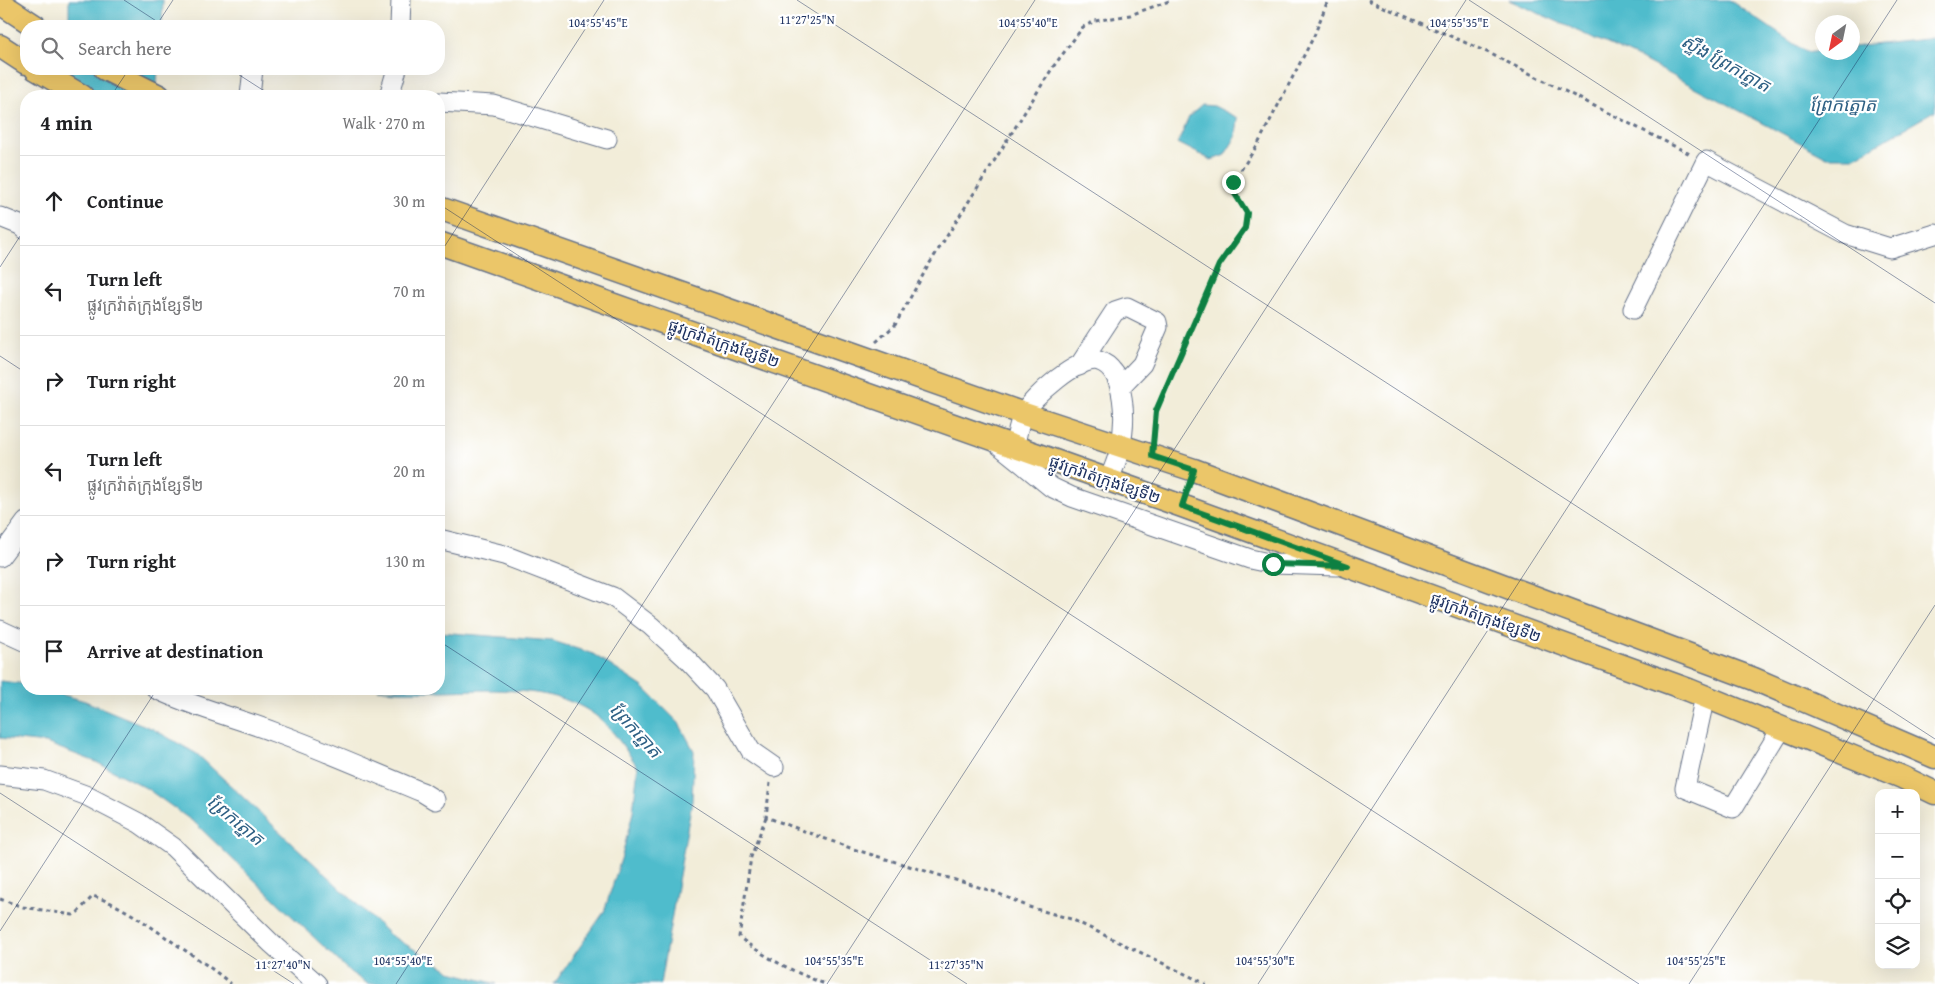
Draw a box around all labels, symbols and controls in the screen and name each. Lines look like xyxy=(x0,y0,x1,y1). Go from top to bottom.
text: 11°27'25"N xyxy=(779,11,835,28)
text: 104°55'45"E xyxy=(568,14,628,31)
text: 104°55'40"E xyxy=(998,14,1058,31)
text: 104°55'35"E xyxy=(1429,14,1489,31)
north arrow xyxy=(1815,15,1860,60)
search box xyxy=(20,20,445,75)
water label: ស្ទឹង ព្រែកត្នោត xyxy=(1677,27,1777,99)
icon: search xyxy=(38,34,66,62)
text: Search here xyxy=(78,34,172,62)
water label: ព្រែកត្នោត xyxy=(1810,91,1878,118)
text: 4 min xyxy=(40,107,92,138)
text: Walk · 270 m xyxy=(342,111,425,135)
route end xyxy=(1222,171,1245,194)
icon: ahead xyxy=(40,187,68,215)
text: Continue xyxy=(87,187,164,215)
text: 30 m xyxy=(393,189,425,213)
text: Turn left xyxy=(87,265,162,293)
icon: left xyxy=(40,277,68,305)
text: 70 m xyxy=(393,279,425,303)
text: ផ្លូវក្រវ៉ាត់ក្រុងខ្សែទី២ xyxy=(87,293,203,317)
street label: ផ្លូវក្រវ៉ាត់ក្រុងខ្សែទី២ xyxy=(664,313,783,376)
icon: right xyxy=(40,367,68,395)
text: Turn right xyxy=(87,367,176,395)
text: 20 m xyxy=(393,369,425,393)
text: Turn left xyxy=(87,445,162,473)
street label: ផ្លូវក្រវ៉ាត់ក្រុងខ្សែទី២ xyxy=(1045,449,1164,512)
icon: left xyxy=(40,457,68,485)
text: 20 m xyxy=(393,459,425,483)
text: ផ្លូវក្រវ៉ាត់ក្រុងខ្សែទី២ xyxy=(87,473,203,497)
icon: right xyxy=(40,547,68,575)
text: Turn right xyxy=(87,547,176,575)
text: 130 m xyxy=(385,549,425,573)
route start xyxy=(1262,553,1285,576)
street label: ផ្លូវក្រវ៉ាត់ក្រុងខ្សែទី២ xyxy=(1426,586,1545,651)
icon: arrive xyxy=(40,637,68,665)
text: Arrive at destination xyxy=(87,637,263,665)
water label: ព្រែកត្នោត xyxy=(604,696,669,765)
water label: ព្រែកត្នោត xyxy=(202,788,271,853)
map controls xyxy=(1875,789,1920,969)
button: + xyxy=(1875,789,1920,834)
button: − xyxy=(1875,834,1920,879)
button: locate xyxy=(1875,879,1920,924)
button: layers xyxy=(1875,924,1920,969)
text: 104°55'40"E xyxy=(373,952,433,969)
text: 104°55'35"E xyxy=(804,952,864,969)
text: 104°55'30"E xyxy=(1235,952,1295,969)
text: 104°55'25"E xyxy=(1666,952,1726,969)
text: 11°27'40"N xyxy=(255,956,311,973)
text: 11°27'35"N xyxy=(928,956,984,973)

